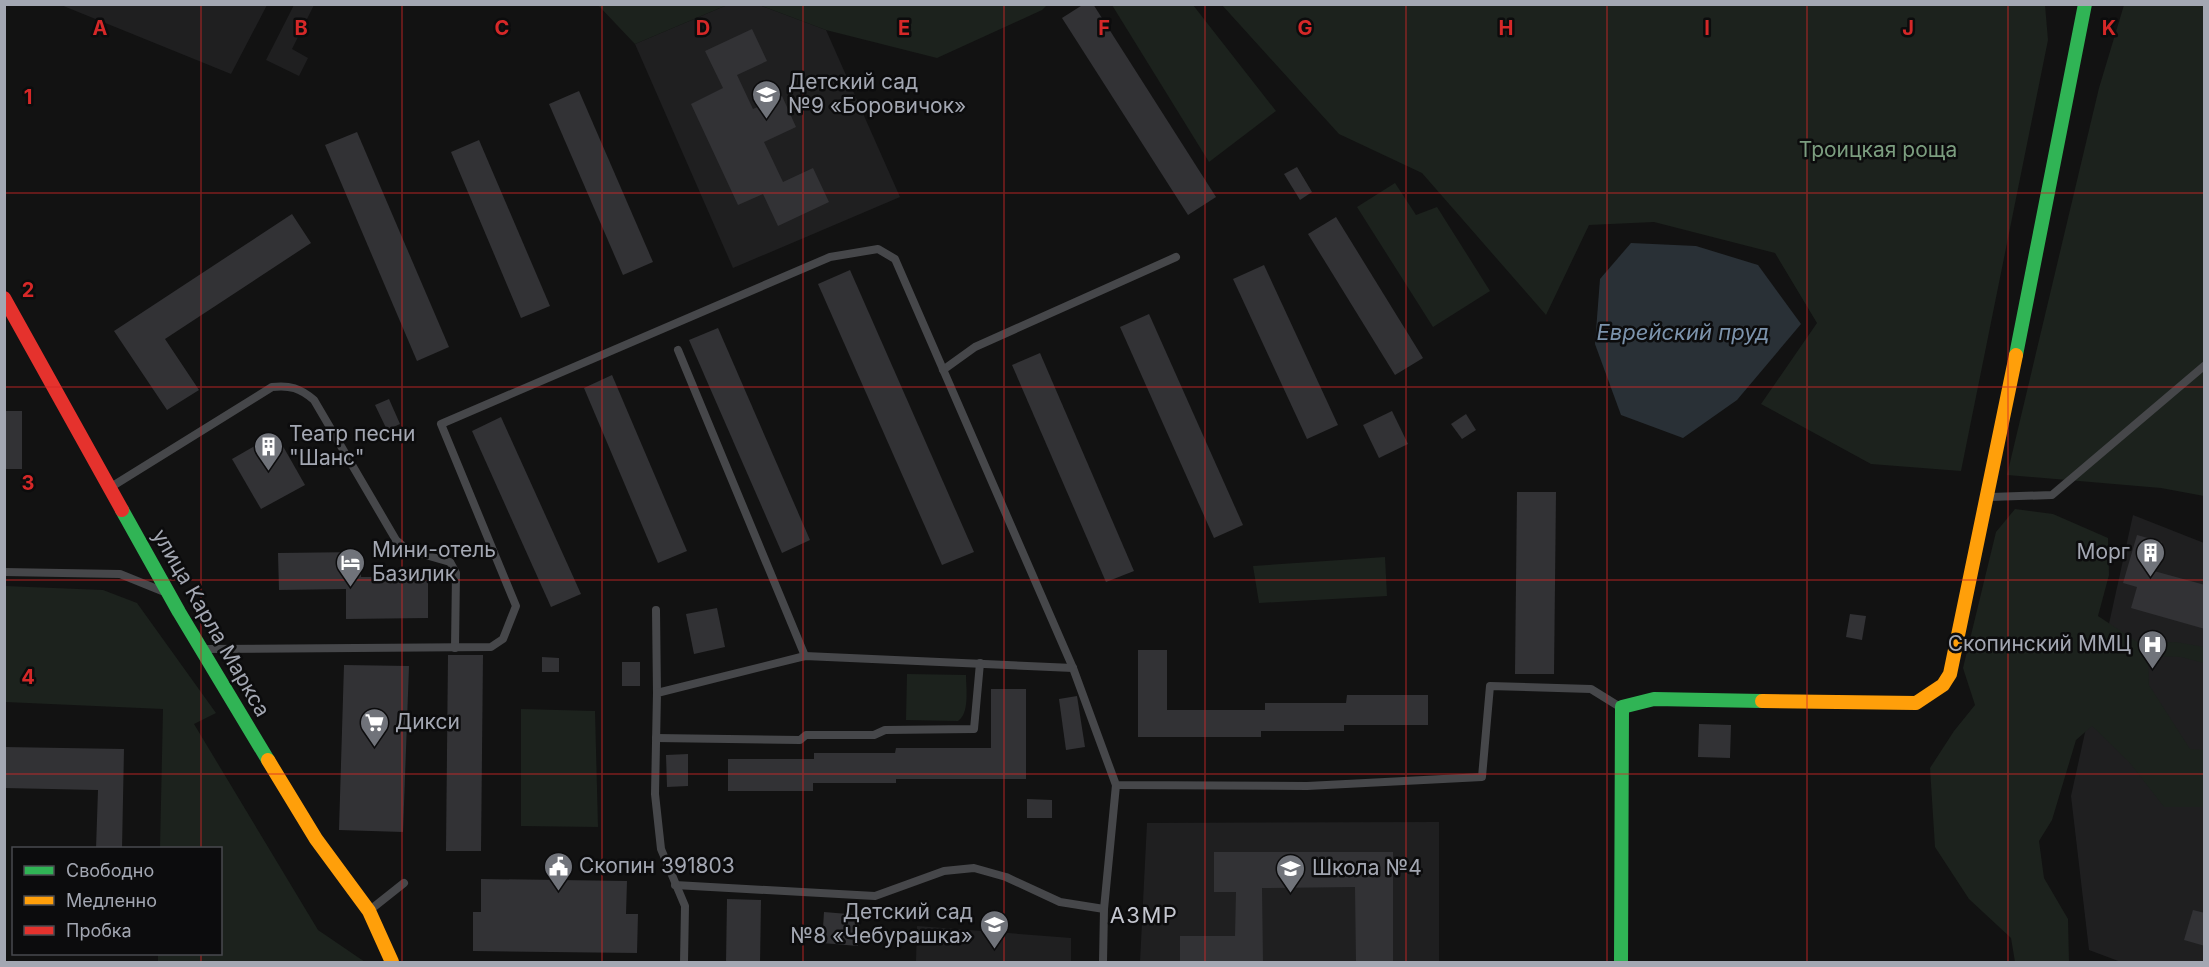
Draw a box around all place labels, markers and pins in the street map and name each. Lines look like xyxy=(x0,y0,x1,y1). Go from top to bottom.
place label: Детский сад №9 «Боровичок» xyxy=(788,69,966,118)
school or university icon: Детский сад №9 «Боровичок» xyxy=(751,78,783,120)
place label: Театр песни "Шанс" xyxy=(289,421,415,470)
building icon: Театр песни "Шанс" xyxy=(252,430,284,472)
building icon: Морг xyxy=(2135,536,2167,578)
place label: Мини-отель Базилик xyxy=(372,537,496,586)
place label: Морг xyxy=(2076,539,2130,564)
hotel icon: Мини-отель Базилик xyxy=(335,546,367,588)
hospital icon: Скопинский ММЦ xyxy=(2136,628,2168,670)
place label: Скопинский ММЦ xyxy=(1948,631,2131,656)
supermarket icon: Дикси xyxy=(358,706,390,748)
place label: Дикси xyxy=(395,709,460,734)
public building icon: Скопин 391803 xyxy=(542,850,574,892)
school or university icon: Школа №4 xyxy=(1275,852,1307,894)
place label: Скопин 391803 xyxy=(579,853,735,878)
place label: Школа №4 xyxy=(1312,855,1422,880)
place label: Детский сад №8 «Чебурашка» xyxy=(790,899,973,948)
school or university icon: Детский сад №8 «Чебурашка» xyxy=(978,908,1010,950)

